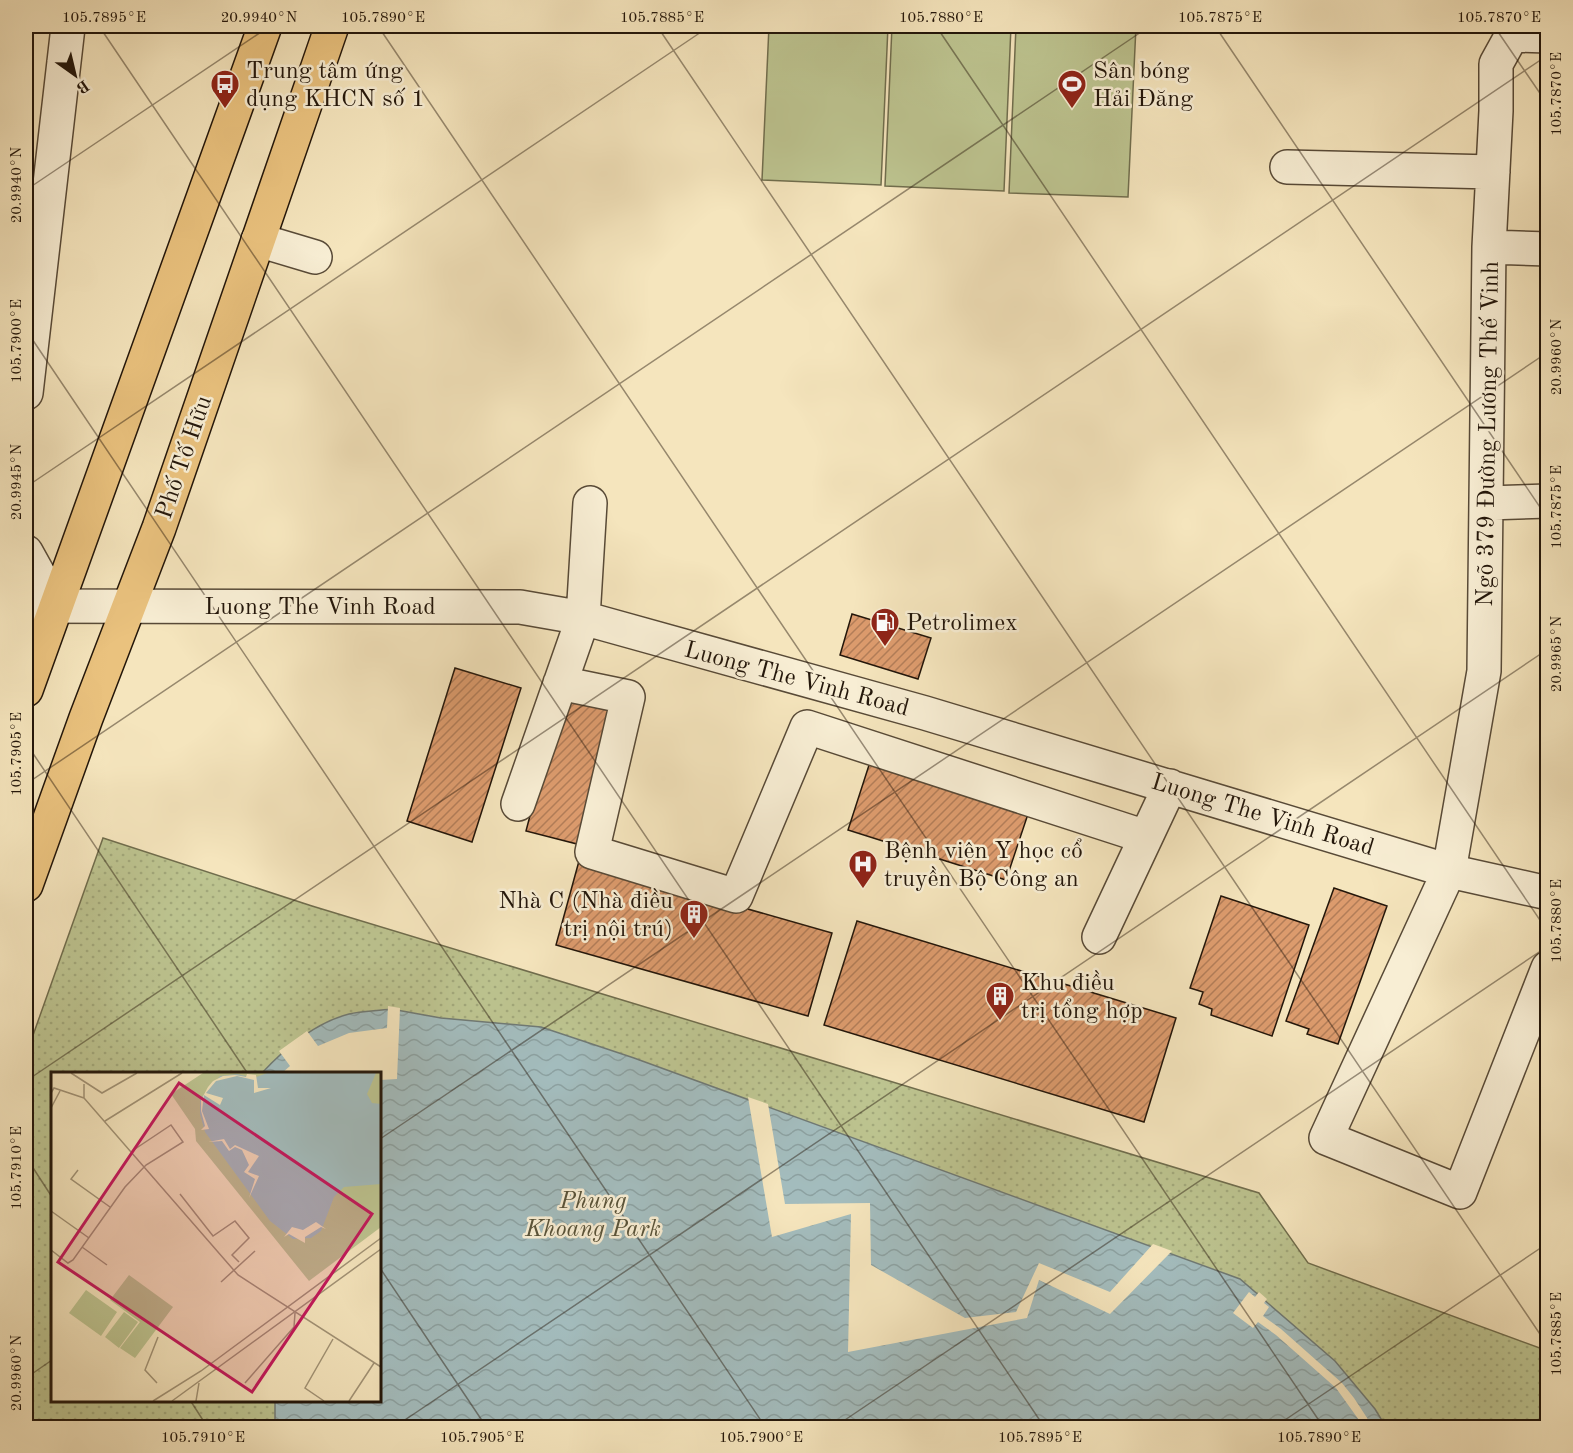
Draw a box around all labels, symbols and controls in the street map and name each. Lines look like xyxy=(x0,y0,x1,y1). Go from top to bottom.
text: 105.7895°E xyxy=(62,11,146,26)
text: 20.9940°N xyxy=(221,11,298,26)
text: 105.7890°E xyxy=(341,11,425,26)
text: 105.7885°E xyxy=(620,11,704,26)
text: 105.7880°E xyxy=(899,11,983,26)
text: 105.7875°E xyxy=(1178,11,1262,26)
text: 105.7870°E xyxy=(1457,11,1541,26)
north arrow xyxy=(45,45,105,105)
text: 105.7870°E xyxy=(1550,52,1565,136)
place label: Trung tâm ứng dụng KHCN số 1 xyxy=(246,60,425,112)
place label: Sân bóng Hải Đăng xyxy=(1093,60,1193,112)
bus stop icon: Trung tâm ứng dụng KHCN số 1 xyxy=(209,68,241,110)
sports icon: Sân bóng Hải Đăng xyxy=(1056,68,1088,110)
text: B xyxy=(73,76,91,96)
text: 20.9940°N xyxy=(10,146,25,223)
street label: Ngõ 379 Đường Lương Thế Vinh xyxy=(1473,261,1504,607)
text: 105.7900°E xyxy=(10,299,25,383)
text: 20.9960°N xyxy=(1550,318,1565,395)
street label: Phố Tố Hữu xyxy=(152,393,217,522)
text: 20.9945°N xyxy=(10,443,25,520)
text: 105.7875°E xyxy=(1550,465,1565,549)
street label: Luong The Vinh Road xyxy=(204,596,436,620)
fuel station icon: Petrolimex xyxy=(869,606,901,648)
place label: Petrolimex xyxy=(906,612,1018,636)
text: 20.9965°N xyxy=(1550,615,1565,692)
street label: Luong The Vinh Road xyxy=(682,638,911,721)
text: 105.7905°E xyxy=(10,712,25,796)
street label: Luong The Vinh Road xyxy=(1148,771,1377,861)
place label: Bệnh viện Y học cổ truyền Bộ Công an xyxy=(884,838,1083,892)
hospital icon: Bệnh viện Y học cổ truyền Bộ Công an xyxy=(847,848,879,890)
text: 105.7880°E xyxy=(1550,879,1565,963)
place label: Nhà C (Nhà điều trị nội trú) xyxy=(498,888,673,942)
building icon: Nhà C (Nhà điều trị nội trú) xyxy=(678,898,710,940)
place label: Khu điều trị tổng hợp xyxy=(1021,970,1143,1024)
building icon: Khu điều trị tổng hợp xyxy=(984,980,1016,1022)
inset map xyxy=(51,1072,381,1402)
text: 105.7910°E xyxy=(10,1126,25,1210)
park label: Phung Khoang Park xyxy=(524,1190,661,1242)
text: 105.7885°E xyxy=(1550,1292,1565,1376)
text: 20.9960°N xyxy=(10,1334,25,1411)
text: 105.7910°E xyxy=(161,1431,245,1446)
text: 105.7905°E xyxy=(440,1431,524,1446)
text: 105.7900°E xyxy=(719,1431,803,1446)
text: 105.7895°E xyxy=(998,1431,1082,1446)
text: 105.7890°E xyxy=(1277,1431,1361,1446)

